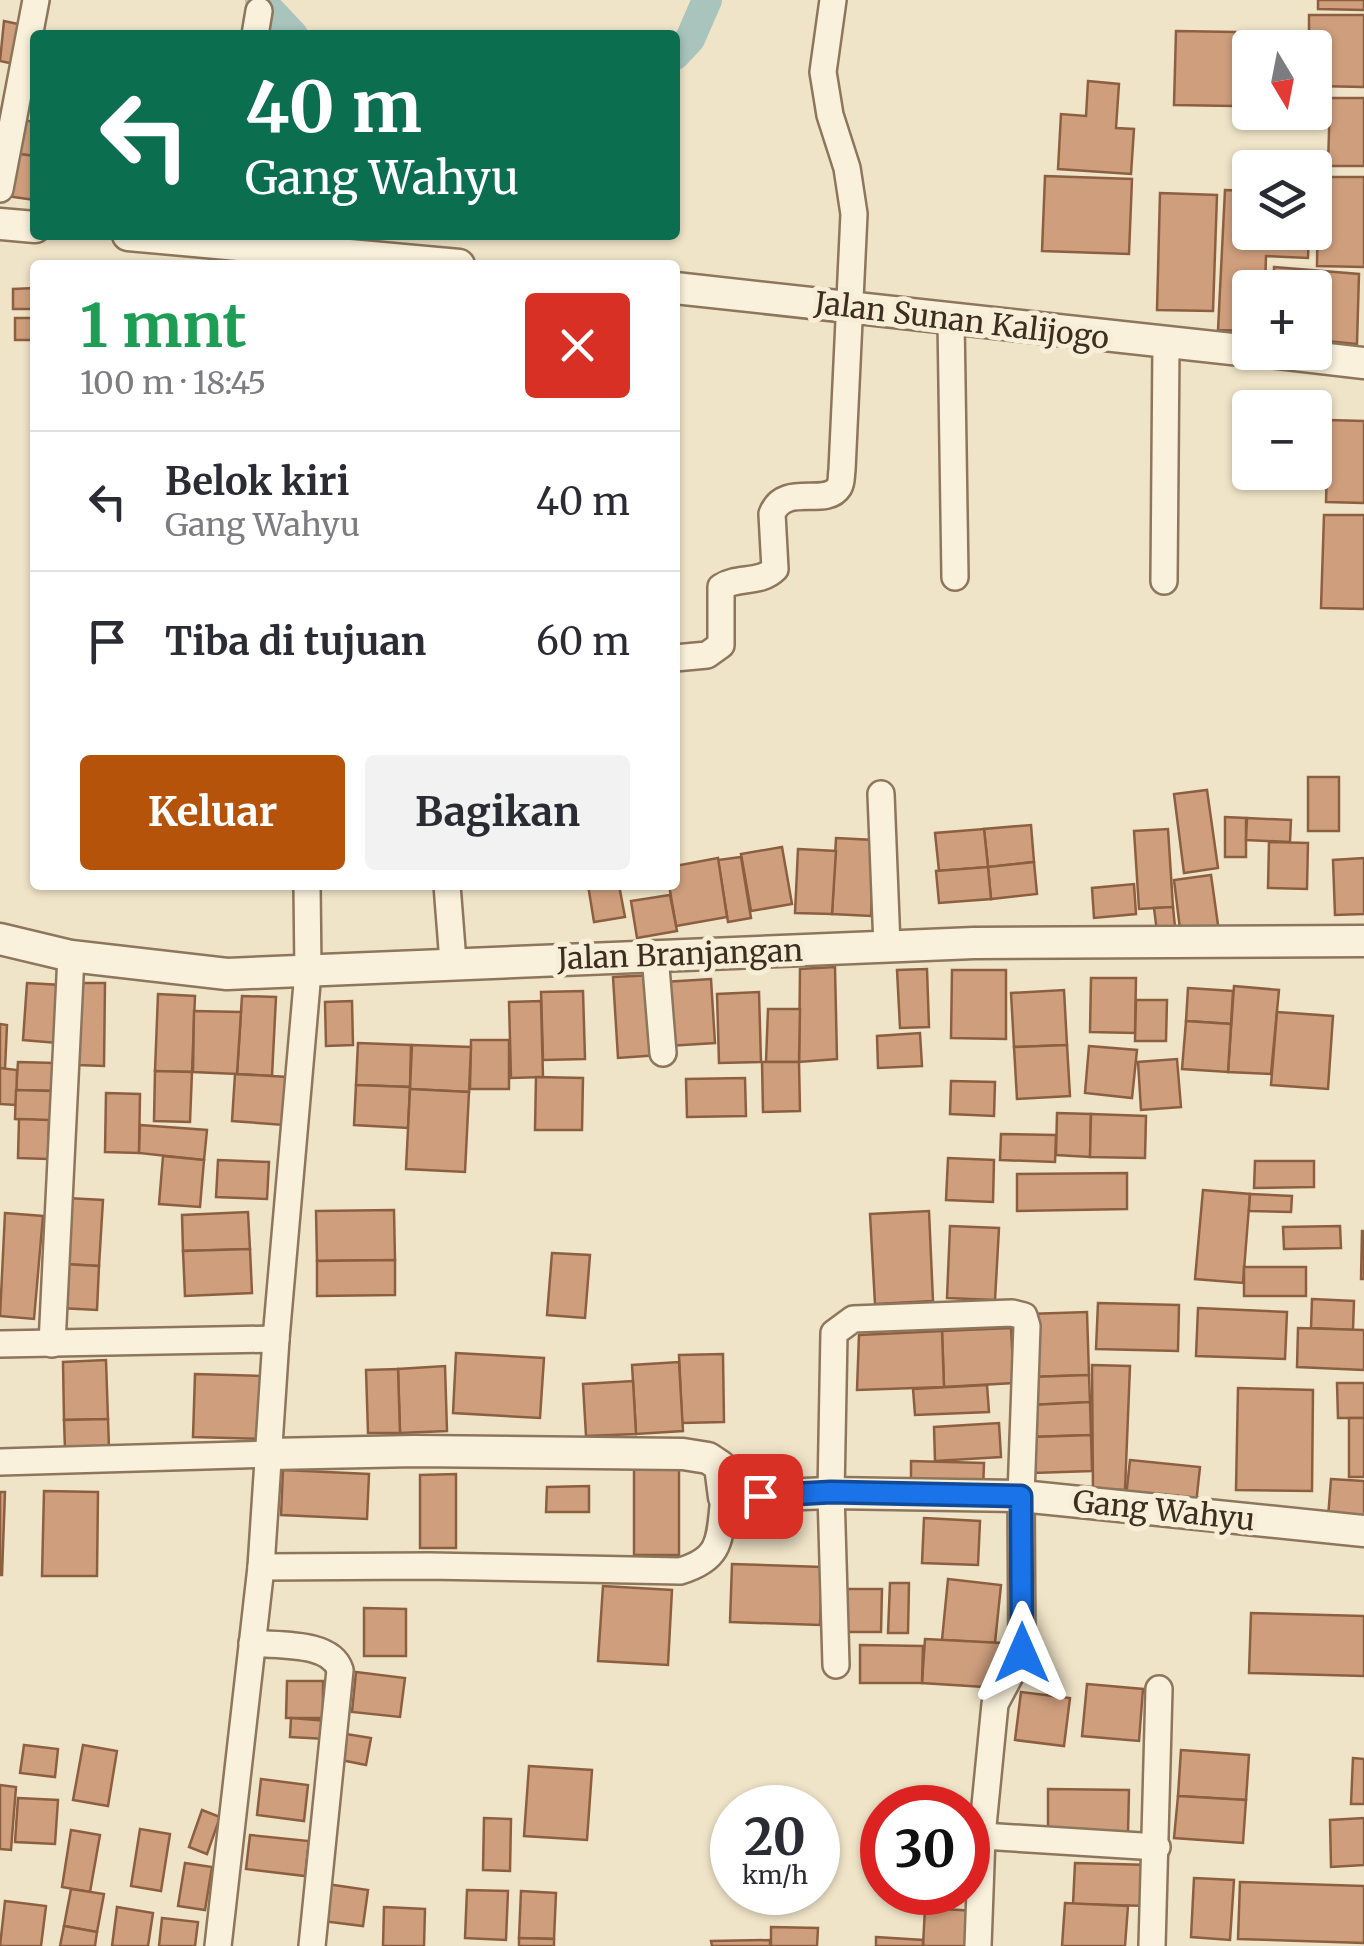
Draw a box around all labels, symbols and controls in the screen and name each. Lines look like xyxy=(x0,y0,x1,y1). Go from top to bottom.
north arrow xyxy=(1232,30,1332,130)
map controls xyxy=(1232,30,1332,490)
text: 40 m xyxy=(245,63,422,151)
icon: left xyxy=(80,70,210,200)
text: Gang Wahyu xyxy=(245,150,519,206)
button: layers xyxy=(1232,150,1332,250)
button: + xyxy=(1232,270,1332,370)
street label: Jalan Sunan Kalijogo xyxy=(812,283,1111,357)
text: 1 mnt xyxy=(80,288,247,363)
button: close xyxy=(525,293,630,398)
text: 100 m · 18:45 xyxy=(80,363,266,403)
button: − xyxy=(1232,390,1332,490)
text: Belok kiri xyxy=(165,458,349,505)
icon: left xyxy=(80,474,135,529)
text: 40 m xyxy=(536,478,630,525)
text: Gang Wahyu xyxy=(165,505,360,545)
icon: arrive xyxy=(80,614,135,669)
text: Tiba di tujuan xyxy=(165,618,426,665)
text: 60 m xyxy=(536,618,630,665)
button: Keluar xyxy=(80,755,345,870)
button: Bagikan xyxy=(365,755,630,870)
street label: Jalan Branjangan xyxy=(555,931,804,977)
pin xyxy=(718,1454,803,1539)
icon: arrive xyxy=(733,1469,788,1524)
street label: Gang Wahyu xyxy=(1071,1482,1257,1538)
position arrow xyxy=(970,1601,1074,1705)
speed limit sign: 30 xyxy=(860,1785,990,1915)
text: 20 xyxy=(744,1806,806,1869)
text: km/h xyxy=(742,1859,808,1891)

